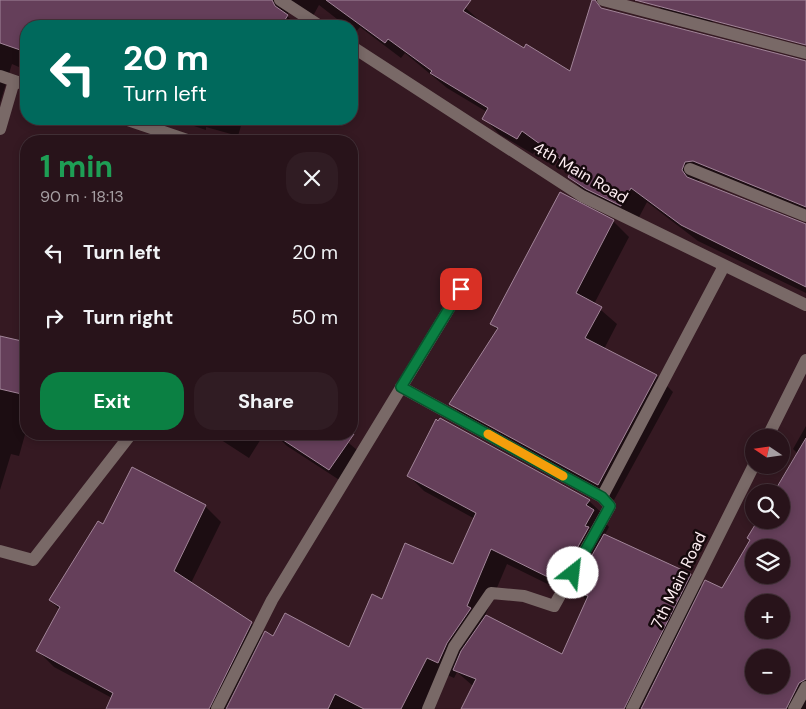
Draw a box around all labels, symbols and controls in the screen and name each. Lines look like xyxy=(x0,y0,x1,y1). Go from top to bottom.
text: 20 m xyxy=(123,35,209,81)
icon: left xyxy=(40,40,105,105)
text: Turn left xyxy=(123,79,207,108)
street label: 4th Main Road xyxy=(530,137,632,208)
text: 1 min xyxy=(40,147,113,186)
button: close xyxy=(286,152,338,204)
text: 90 m · 18:13 xyxy=(40,186,124,207)
icon: left xyxy=(40,239,68,267)
text: Turn left xyxy=(83,240,161,265)
text: 20 m xyxy=(292,240,338,265)
pin xyxy=(440,268,482,310)
icon: arrive xyxy=(447,275,475,303)
icon: right xyxy=(40,304,68,332)
text: Turn right xyxy=(83,305,173,330)
text: 50 m xyxy=(291,305,338,330)
button: Exit xyxy=(40,372,184,430)
button: Share xyxy=(194,372,338,430)
north arrow xyxy=(745,429,790,474)
map controls xyxy=(745,429,790,694)
button: search xyxy=(745,484,790,529)
street label: 7th Main Road xyxy=(646,528,711,632)
button: layers xyxy=(745,539,790,584)
position arrow xyxy=(546,546,598,598)
button: + xyxy=(745,594,790,639)
button: − xyxy=(745,649,790,694)

